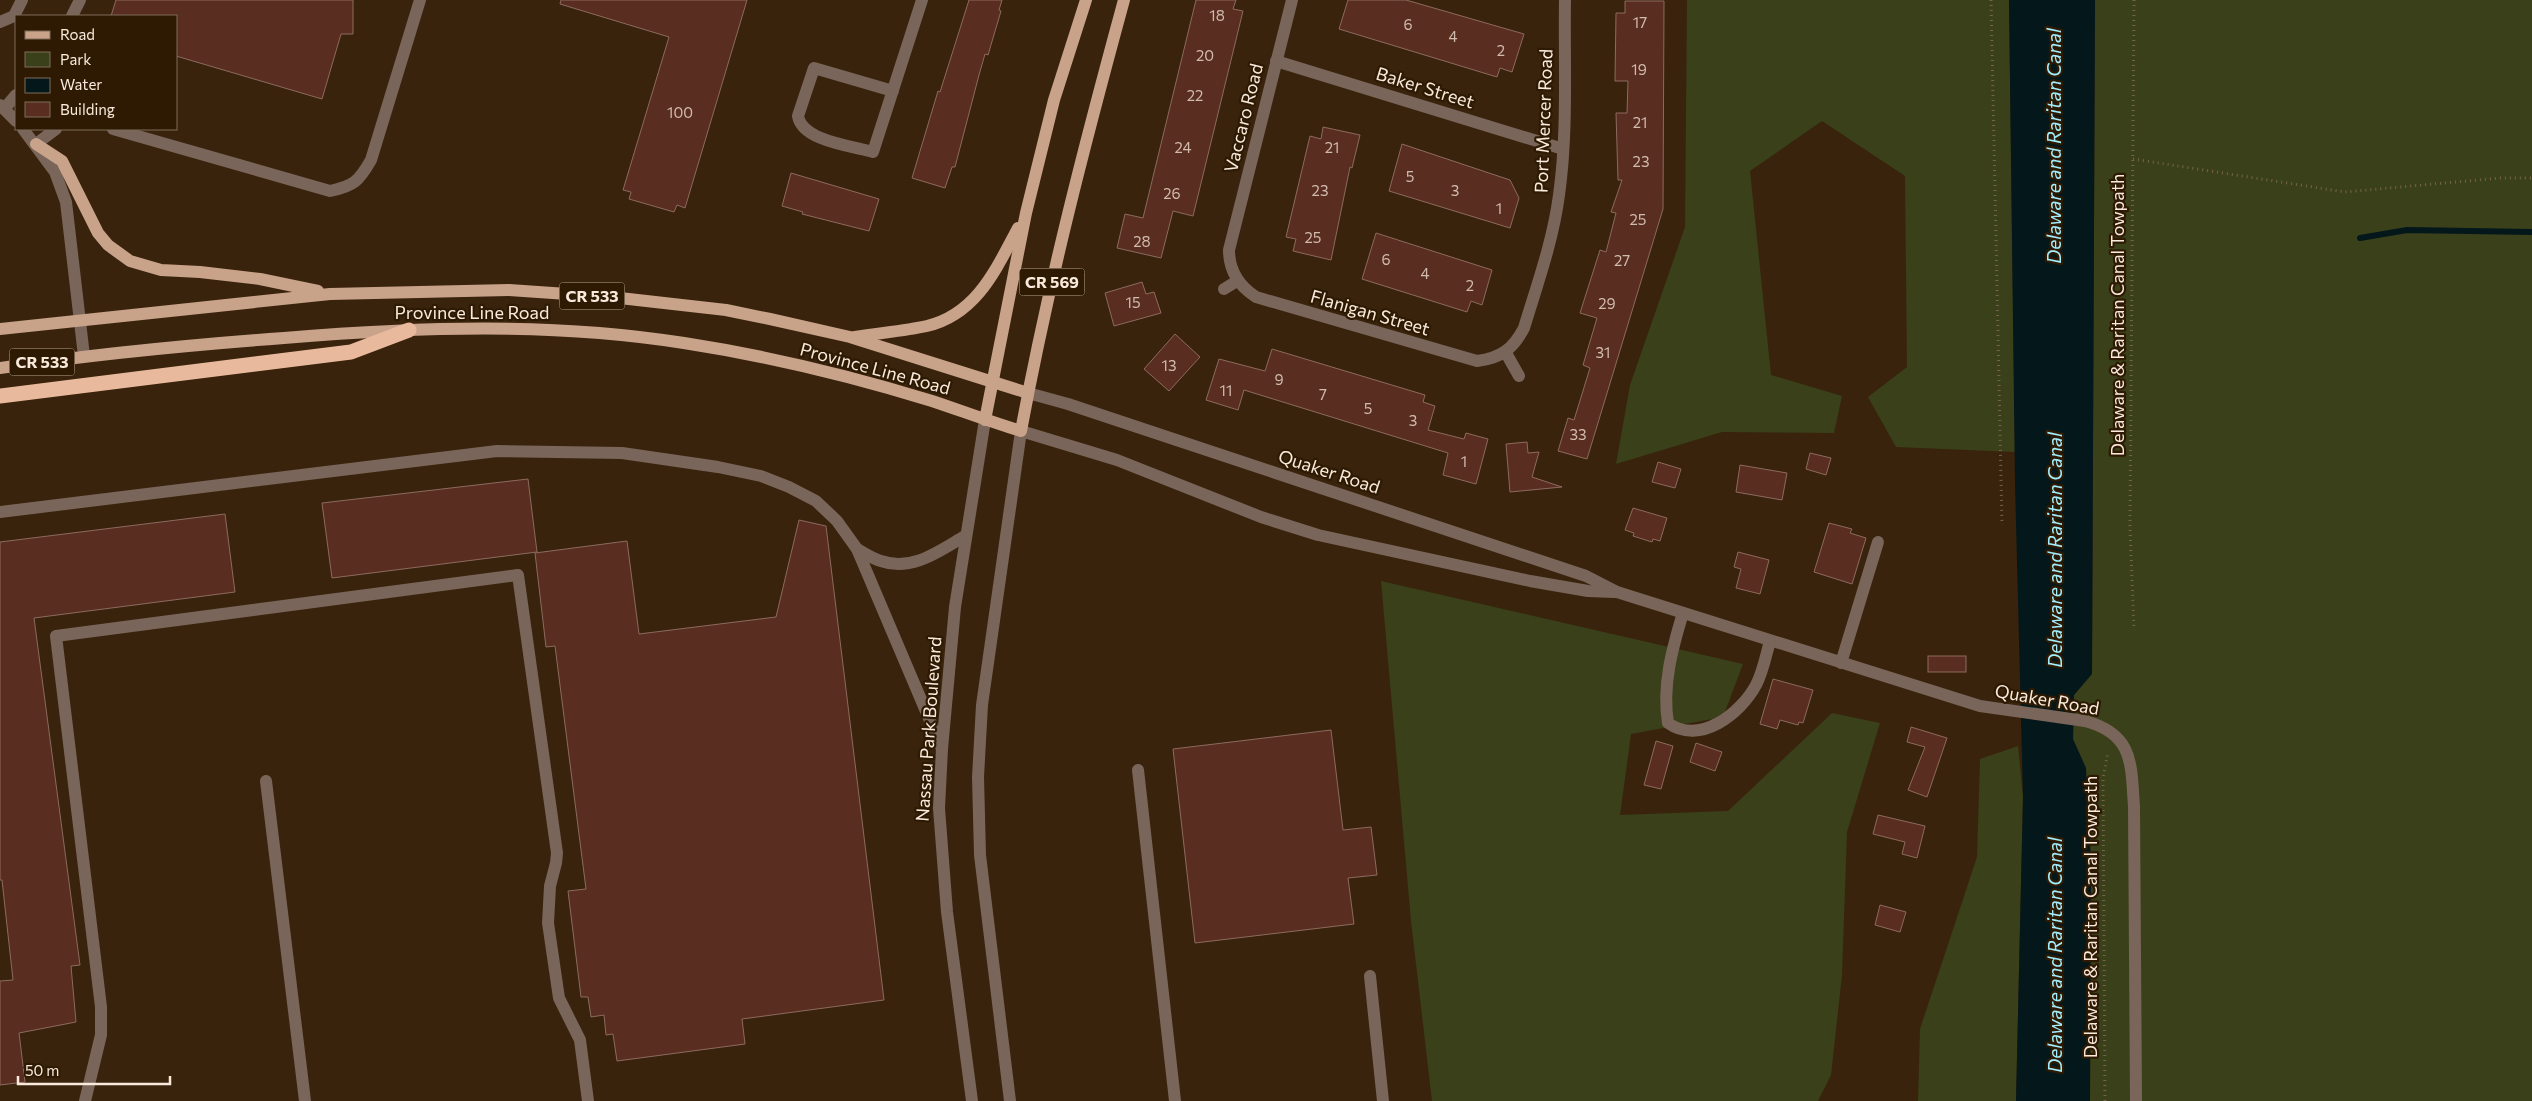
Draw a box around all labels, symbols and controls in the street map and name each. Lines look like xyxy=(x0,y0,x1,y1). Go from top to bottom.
house number: 18 xyxy=(1209,6,1225,24)
house number: 17 xyxy=(1633,13,1647,31)
legend xyxy=(15,15,178,130)
house number: 6 xyxy=(1403,15,1413,33)
text: Road xyxy=(60,25,95,43)
house number: 4 xyxy=(1449,27,1458,45)
water label: Delaware and Raritan Canal xyxy=(2042,27,2065,264)
house number: 2 xyxy=(1497,41,1505,59)
house number: 20 xyxy=(1196,46,1214,64)
street label: Port Mercer Road xyxy=(1529,48,1557,194)
text: Park xyxy=(60,50,91,68)
house number: 19 xyxy=(1631,60,1647,78)
street label: Vaccaro Road xyxy=(1219,61,1267,174)
street label: Baker Street xyxy=(1374,62,1477,112)
text: Water xyxy=(60,75,102,93)
house number: 22 xyxy=(1187,86,1203,104)
text: Building xyxy=(60,100,115,118)
house number: 100 xyxy=(667,103,693,121)
house number: 21 xyxy=(1633,113,1647,131)
house number: 24 xyxy=(1174,138,1192,156)
house number: 21 xyxy=(1325,138,1339,156)
house number: 23 xyxy=(1633,152,1649,170)
house number: 5 xyxy=(1406,167,1414,185)
street label: Delaware & Raritan Canal Towpath xyxy=(2106,174,2128,456)
house number: 23 xyxy=(1312,181,1328,199)
house number: 3 xyxy=(1451,181,1459,199)
house number: 26 xyxy=(1163,184,1181,202)
house number: 1 xyxy=(1496,199,1502,217)
house number: 25 xyxy=(1630,210,1646,228)
house number: 25 xyxy=(1305,228,1321,246)
house number: 28 xyxy=(1133,232,1151,250)
house number: 6 xyxy=(1381,250,1391,268)
house number: 27 xyxy=(1614,251,1630,269)
house number: 4 xyxy=(1421,264,1430,282)
road number: CR 569 xyxy=(1020,268,1084,296)
house number: 2 xyxy=(1466,276,1474,294)
road number: CR 533 xyxy=(560,282,624,310)
street label: Flanigan Street xyxy=(1308,285,1432,340)
house number: 15 xyxy=(1125,293,1141,311)
house number: 29 xyxy=(1598,294,1616,312)
street label: Province Line Road xyxy=(395,301,549,323)
street label: Province Line Road xyxy=(798,337,953,399)
house number: 31 xyxy=(1596,343,1610,361)
road number: CR 533 xyxy=(10,348,74,376)
house number: 13 xyxy=(1162,356,1176,374)
house number: 9 xyxy=(1274,370,1284,388)
house number: 11 xyxy=(1220,381,1232,399)
house number: 7 xyxy=(1319,385,1327,403)
house number: 5 xyxy=(1364,399,1372,417)
house number: 3 xyxy=(1409,411,1417,429)
house number: 33 xyxy=(1569,425,1587,443)
water label: Delaware and Raritan Canal xyxy=(2043,431,2066,668)
street label: Quaker Road xyxy=(1276,444,1383,498)
house number: 1 xyxy=(1461,452,1467,470)
street label: Nassau Park Boulevard xyxy=(911,636,945,822)
street label: Quaker Road xyxy=(1993,679,2101,719)
street label: Delaware & Raritan Canal Towpath xyxy=(2079,776,2101,1058)
water label: Delaware and Raritan Canal xyxy=(2043,836,2066,1073)
scale bar xyxy=(18,1054,170,1086)
text: 50 m xyxy=(25,1061,59,1079)

